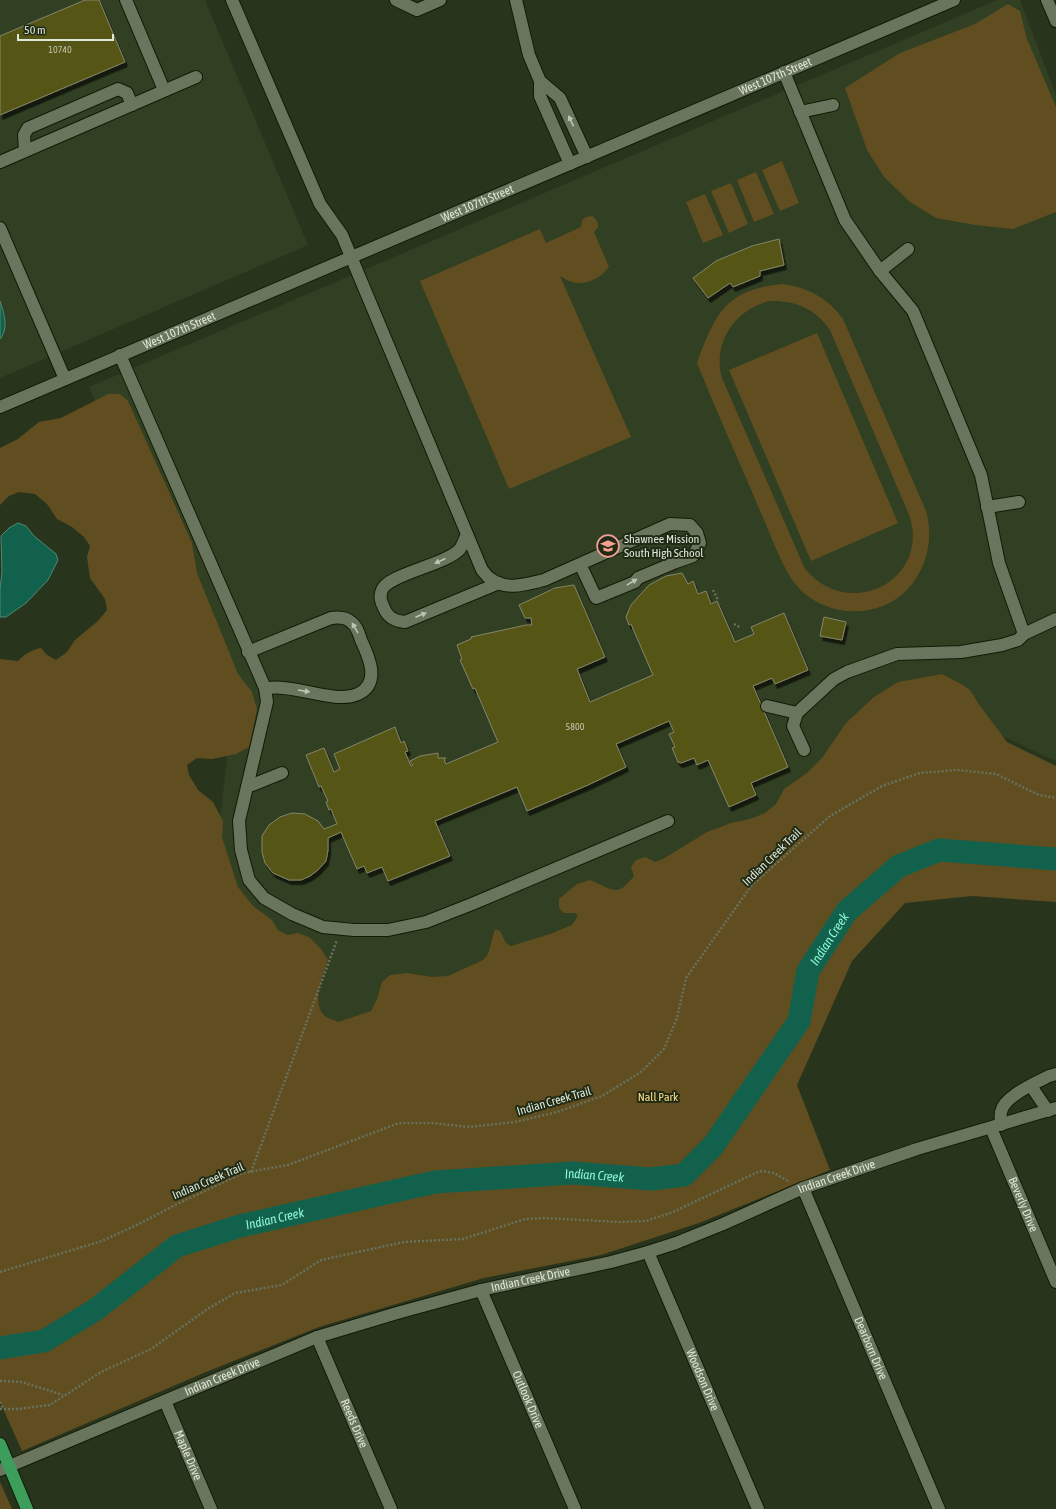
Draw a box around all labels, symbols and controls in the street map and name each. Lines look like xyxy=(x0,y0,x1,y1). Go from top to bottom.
scale bar xyxy=(18,16,113,42)
text: 50 m xyxy=(24,23,46,37)
house number: 10740 xyxy=(48,44,72,55)
street label: West 107th Street xyxy=(737,54,814,98)
one-way arrow xyxy=(568,116,574,127)
street label: West 107th Street xyxy=(439,182,516,225)
street label: West 107th Street xyxy=(141,309,218,352)
place label: Shawnee Mission South High School xyxy=(624,532,704,560)
school or university icon: Shawnee Mission South High School xyxy=(595,533,621,559)
one-way arrow xyxy=(434,558,445,564)
one-way arrow xyxy=(626,579,638,586)
one-way arrow xyxy=(416,612,428,618)
one-way arrow xyxy=(352,622,359,634)
one-way arrow xyxy=(298,688,310,694)
house number: 5800 xyxy=(566,721,585,732)
street label: Indian Creek Trail xyxy=(740,825,805,889)
water label: Indian Creek xyxy=(806,909,852,968)
street label: Indian Creek Trail xyxy=(515,1084,593,1118)
park label: Nall Park xyxy=(638,1090,679,1104)
street label: Indian Creek Drive xyxy=(796,1157,877,1196)
street label: Indian Creek Trail xyxy=(170,1159,247,1202)
water label: Indian Creek xyxy=(564,1165,625,1184)
street label: Beverly Drive xyxy=(1006,1175,1041,1234)
water label: Indian Creek xyxy=(244,1204,306,1232)
street label: Indian Creek Drive xyxy=(490,1264,571,1295)
street label: Dearborn Drive xyxy=(851,1315,890,1382)
street label: Woodson Drive xyxy=(683,1347,722,1413)
street label: Indian Creek Drive xyxy=(182,1355,262,1399)
street label: Outlook Drive xyxy=(509,1369,546,1430)
street label: Reeds Drive xyxy=(337,1397,371,1450)
street label: Maple Drive xyxy=(171,1428,205,1482)

